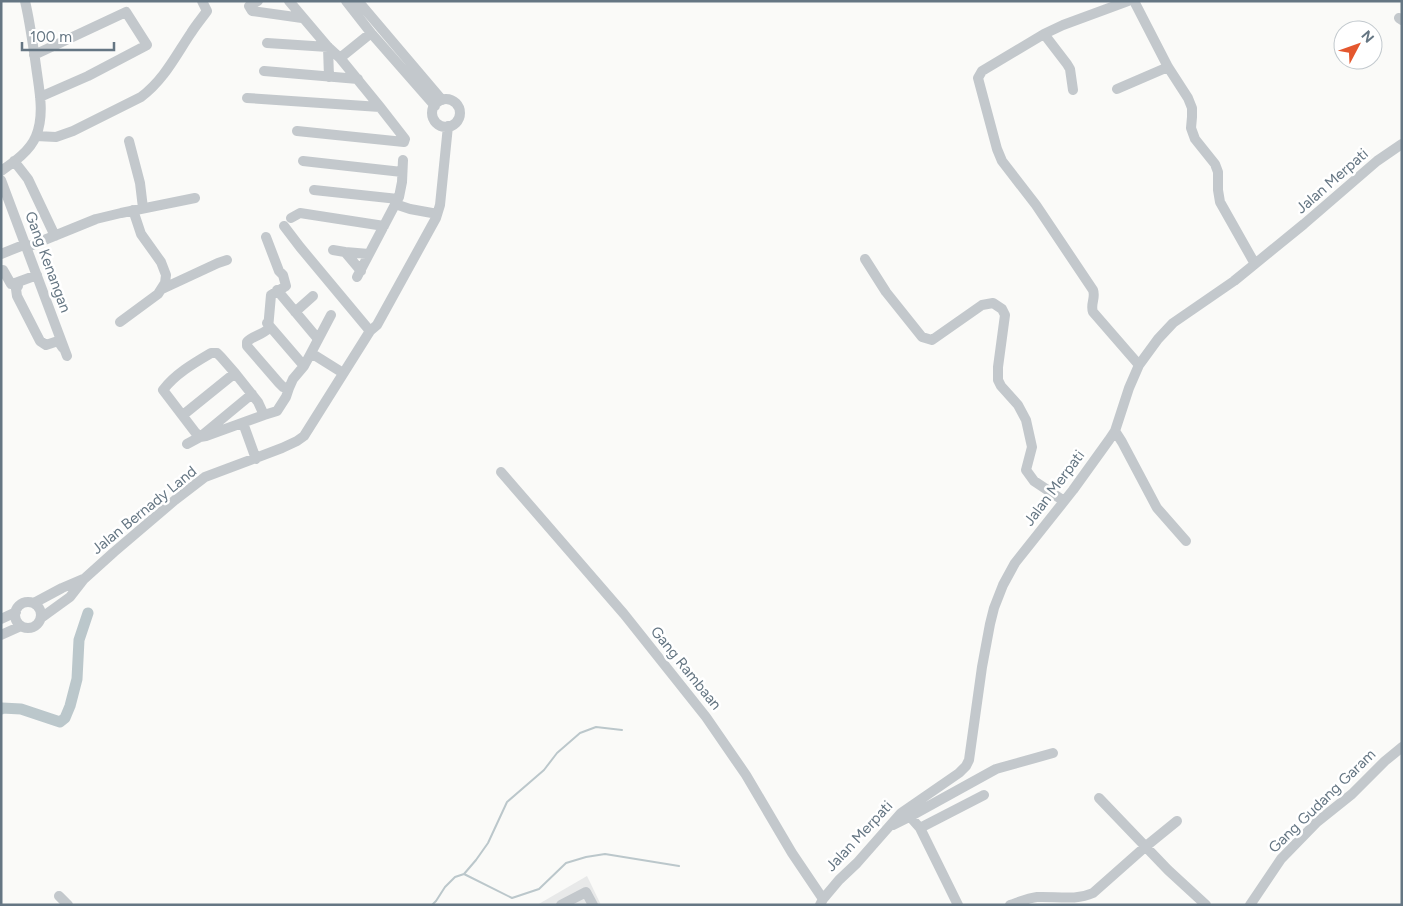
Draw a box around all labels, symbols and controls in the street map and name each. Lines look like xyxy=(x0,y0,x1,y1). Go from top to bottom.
scale bar xyxy=(22,20,115,52)
north arrow xyxy=(1333,20,1383,70)
text: N xyxy=(1357,27,1377,46)
text: 100 m xyxy=(30,28,72,46)
street label: Jalan Merpati xyxy=(1292,145,1372,217)
street label: Gang Kenangan xyxy=(21,209,75,315)
street label: Jalan Merpati xyxy=(1020,447,1088,529)
street label: Jalan Bernady Land xyxy=(88,462,200,558)
street label: Gang Rambaan xyxy=(647,623,725,713)
street label: Gang Gudang Garam xyxy=(1265,745,1379,857)
street label: Jalan Merpati xyxy=(822,797,896,875)

